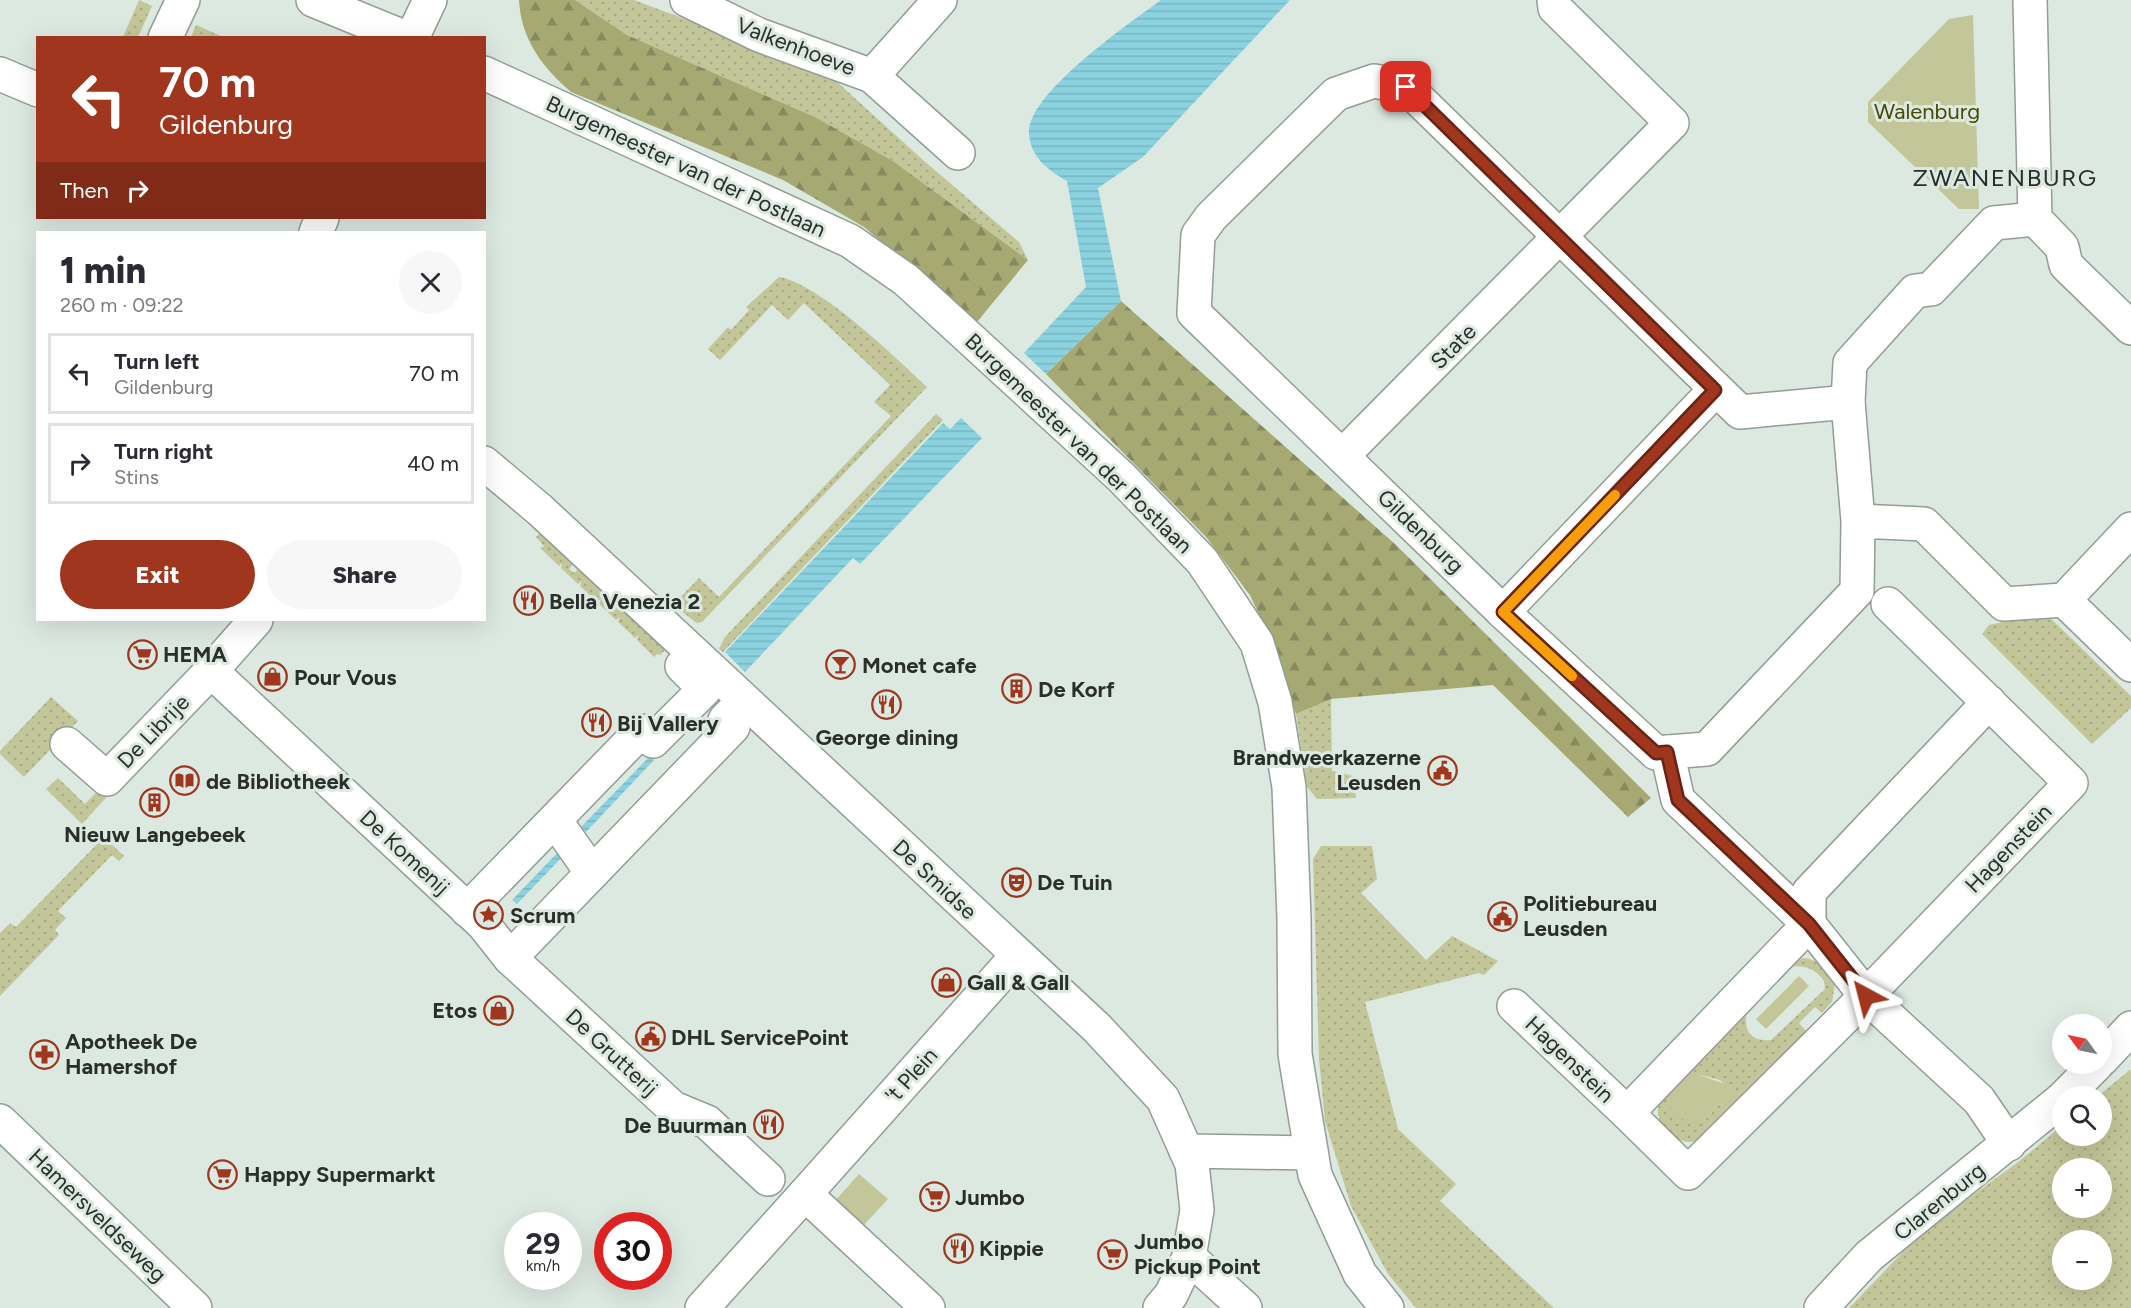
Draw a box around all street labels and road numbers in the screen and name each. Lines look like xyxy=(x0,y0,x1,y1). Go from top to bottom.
street label: Valkenhoeve xyxy=(733,11,859,81)
street label: Burgemeester van der Postlaan xyxy=(542,90,830,243)
street label: State xyxy=(1425,318,1482,375)
street label: Burgemeester van der Postlaan xyxy=(959,328,1198,559)
street label: Gildenburg xyxy=(1372,484,1469,579)
street label: De Librije xyxy=(112,689,195,774)
street label: Hagenstein xyxy=(1959,798,2057,898)
street label: De Komenij xyxy=(354,804,455,901)
street label: De Smidse xyxy=(887,834,982,925)
street label: De Grutterij xyxy=(560,1003,663,1102)
street label: Hagenstein xyxy=(1520,1010,1620,1108)
street label: 't Plein xyxy=(880,1042,943,1109)
street label: Hamersveldseweg xyxy=(23,1143,172,1288)
street label: Clarenburg xyxy=(1888,1157,1990,1246)

